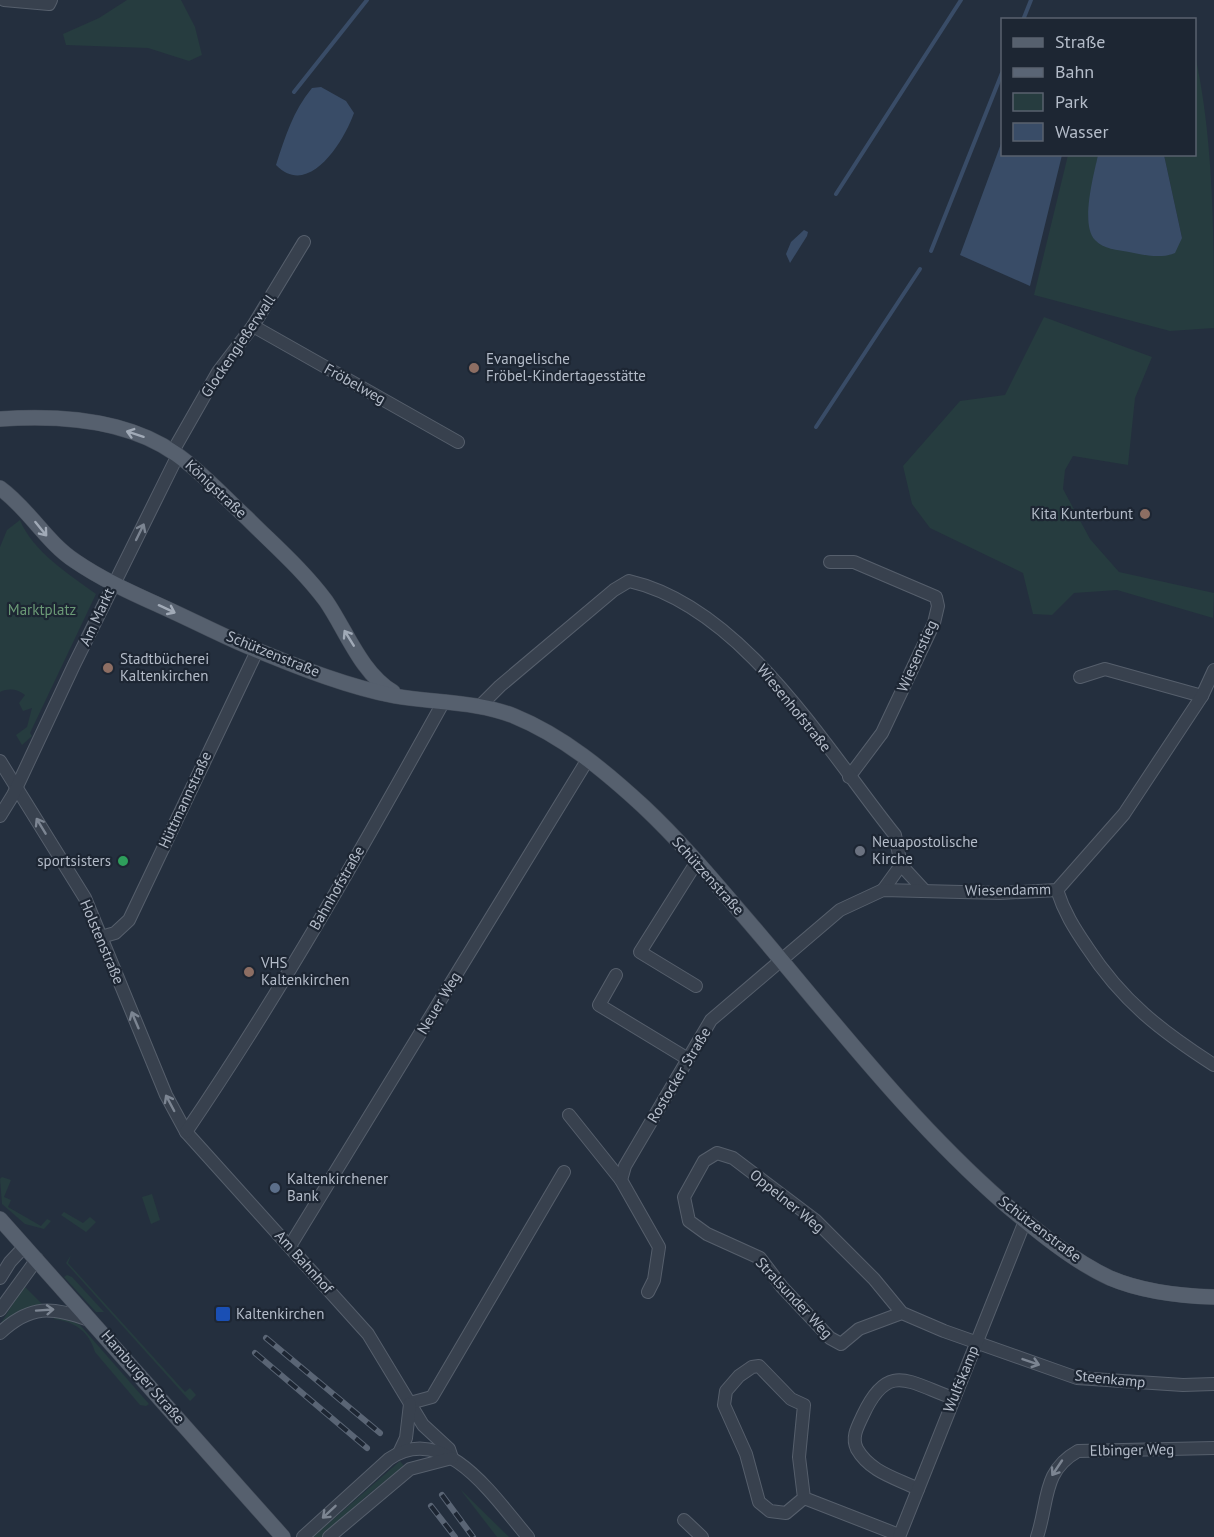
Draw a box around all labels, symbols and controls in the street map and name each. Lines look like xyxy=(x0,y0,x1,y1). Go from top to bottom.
legend xyxy=(1001,18,1196,156)
text: Straße xyxy=(1055,30,1106,53)
text: Bahn xyxy=(1055,60,1094,83)
text: Park xyxy=(1055,90,1088,113)
text: Wasser xyxy=(1055,120,1109,143)
street label: Glockengießerwall xyxy=(196,290,279,401)
place label: Evangelische Fröbel-Kindertagesstätte xyxy=(486,349,646,385)
street label: Fröbelweg xyxy=(321,359,389,408)
marker: Evangelische Fröbel-Kindertagesstätte xyxy=(467,361,481,375)
one-way arrow xyxy=(126,428,145,439)
street label: Königstraße xyxy=(182,455,251,522)
place label: Kita Kunterbunt xyxy=(1031,504,1133,523)
marker: Kita Kunterbunt xyxy=(1138,507,1152,521)
one-way arrow xyxy=(35,521,48,537)
one-way arrow xyxy=(135,523,147,541)
street label: Am Markt xyxy=(75,585,118,649)
park label: Marktplatz xyxy=(8,600,76,619)
one-way arrow xyxy=(158,604,176,615)
street label: Wiesenstieg xyxy=(892,617,941,695)
street label: Schützenstraße xyxy=(224,626,323,681)
one-way arrow xyxy=(342,630,354,647)
place label: Stadtbücherei Kaltenkirchen xyxy=(120,649,209,685)
street label: Wiesenhofstraße xyxy=(753,660,836,755)
marker: Stadtbücherei Kaltenkirchen xyxy=(101,661,115,675)
street label: Hüttmannstraße xyxy=(154,748,215,851)
one-way arrow xyxy=(35,818,47,835)
place label: Neuapostolische Kirche xyxy=(872,832,978,868)
street label: Schützenstraße xyxy=(668,833,749,919)
street label: Bahnhofstraße xyxy=(305,842,368,933)
marker: Neuapostolische Kirche xyxy=(853,844,867,858)
place label: sportsisters xyxy=(37,851,111,870)
marker: sportsisters xyxy=(116,854,130,868)
street label: Wiesendamm xyxy=(965,879,1051,900)
street label: Holstenstraße xyxy=(76,897,129,987)
place label: VHS Kaltenkirchen xyxy=(260,953,349,989)
marker: VHS Kaltenkirchen xyxy=(242,965,256,979)
street label: Neuer Weg xyxy=(413,968,465,1037)
one-way arrow xyxy=(129,1011,140,1029)
street label: Rostocker Straße xyxy=(643,1024,715,1126)
one-way arrow xyxy=(164,1095,176,1112)
street label: Oppelner Weg xyxy=(746,1165,828,1236)
place label: Kaltenkirchener Bank xyxy=(287,1169,388,1205)
marker: Kaltenkirchener Bank xyxy=(268,1181,282,1195)
street label: Schützenstraße xyxy=(995,1191,1085,1266)
street label: Am Bahnhof xyxy=(271,1226,338,1298)
street label: Stralsunder Weg xyxy=(752,1253,837,1342)
one-way arrow xyxy=(34,1304,54,1315)
place label: Kaltenkirchen xyxy=(236,1304,324,1323)
marker: Kaltenkirchen xyxy=(214,1305,232,1323)
street label: Hamburger Straße xyxy=(98,1326,189,1427)
street label: Wulfskamp xyxy=(939,1343,983,1415)
one-way arrow xyxy=(1021,1357,1040,1368)
street label: Steenkamp xyxy=(1074,1365,1146,1392)
street label: Elbinger Weg xyxy=(1090,1439,1174,1460)
one-way arrow xyxy=(1051,1459,1064,1476)
one-way arrow xyxy=(322,1505,337,1519)

